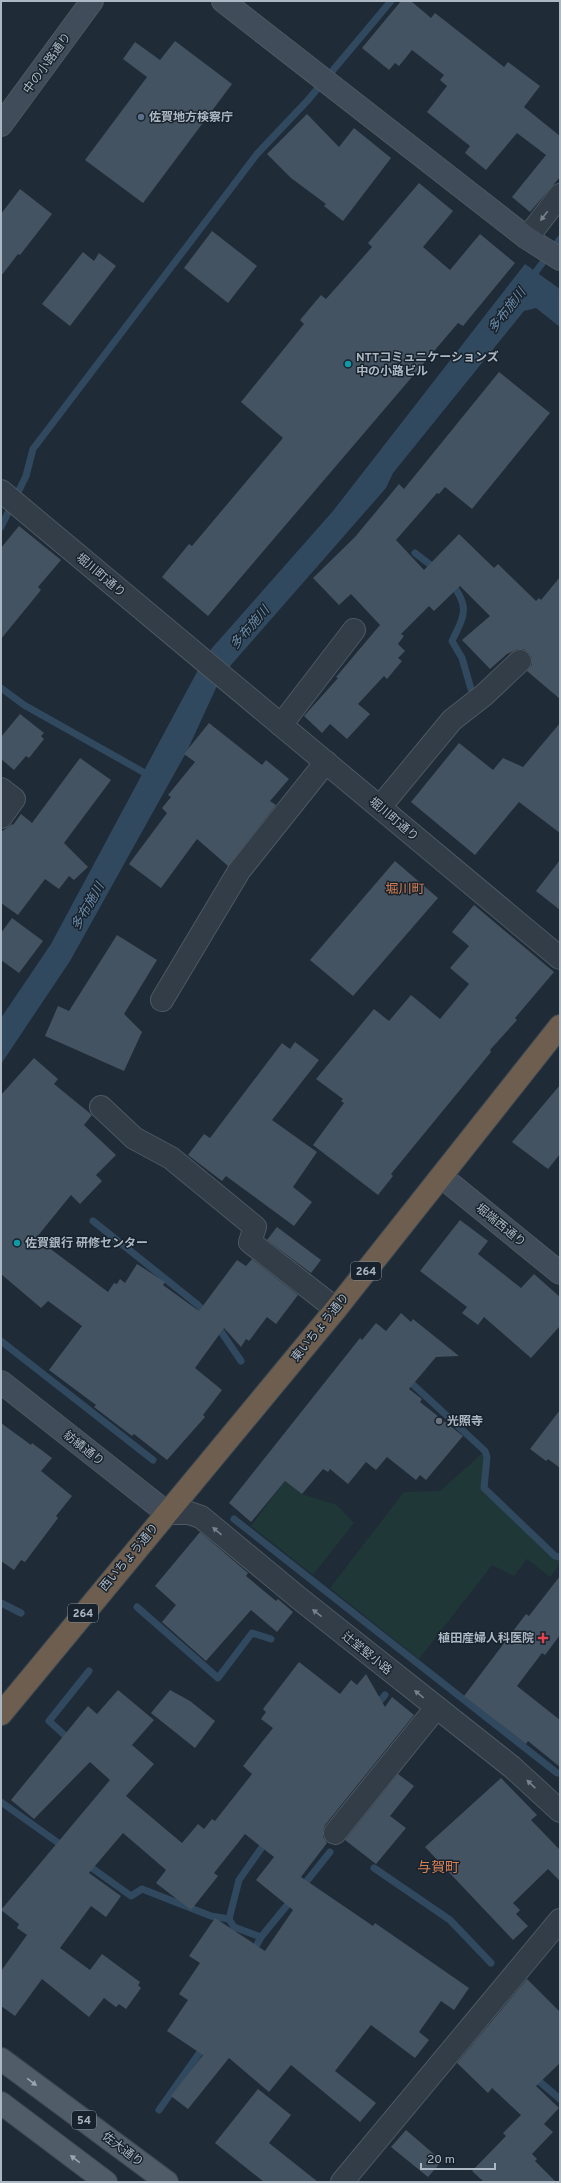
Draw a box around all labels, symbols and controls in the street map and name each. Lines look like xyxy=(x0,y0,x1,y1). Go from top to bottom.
street label: 中の小路通り xyxy=(20,30,75,97)
place label: 佐賀地方検察庁 xyxy=(149,110,233,126)
marker: 佐賀地方検察庁 xyxy=(136,112,146,122)
one-way arrow xyxy=(539,211,548,222)
water label: 多布施川 xyxy=(485,284,531,337)
place label: NTTコミュニケーションズ 中の小路ビル xyxy=(356,350,499,380)
marker: NTTコミュニケーションズ 中の小路ビル xyxy=(343,359,353,369)
street label: 堀川町通り xyxy=(72,550,128,601)
water label: 多布施川 xyxy=(227,602,275,653)
street label: 堀川町通り xyxy=(365,794,421,845)
water label: 多布施川 xyxy=(69,879,110,934)
district label: 堀川町 xyxy=(385,882,425,898)
street label: 堀端西通り xyxy=(472,1201,529,1251)
place label: 佐賀銀行 研修センター xyxy=(25,1236,148,1252)
marker: 佐賀銀行 研修センター xyxy=(12,1238,22,1248)
road number: 264 xyxy=(351,1262,381,1280)
street label: 東いちょう通り xyxy=(288,1290,353,1365)
place label: 光照寺 xyxy=(447,1414,483,1430)
marker: 光照寺 xyxy=(434,1416,444,1426)
street label: 紡績通り xyxy=(60,1428,107,1470)
street label: 西いちょう通り xyxy=(97,1520,163,1595)
one-way arrow xyxy=(211,1526,222,1535)
road number: 264 xyxy=(68,1604,98,1622)
one-way arrow xyxy=(312,1609,323,1617)
street label: 辻堂竪小路 xyxy=(338,1629,395,1679)
place label: 植田産婦人科医院 xyxy=(438,1631,534,1647)
marker: 植田産婦人科医院 xyxy=(537,1632,549,1644)
one-way arrow xyxy=(414,1690,424,1699)
one-way arrow xyxy=(526,1779,536,1789)
district label: 与賀町 xyxy=(417,1860,459,1877)
one-way arrow xyxy=(27,2078,38,2086)
road number: 54 xyxy=(72,2111,96,2129)
street label: 佐大通り xyxy=(98,2129,146,2171)
scale bar xyxy=(421,2145,495,2171)
text: 20 m xyxy=(427,2152,455,2168)
one-way arrow xyxy=(69,2154,80,2163)

